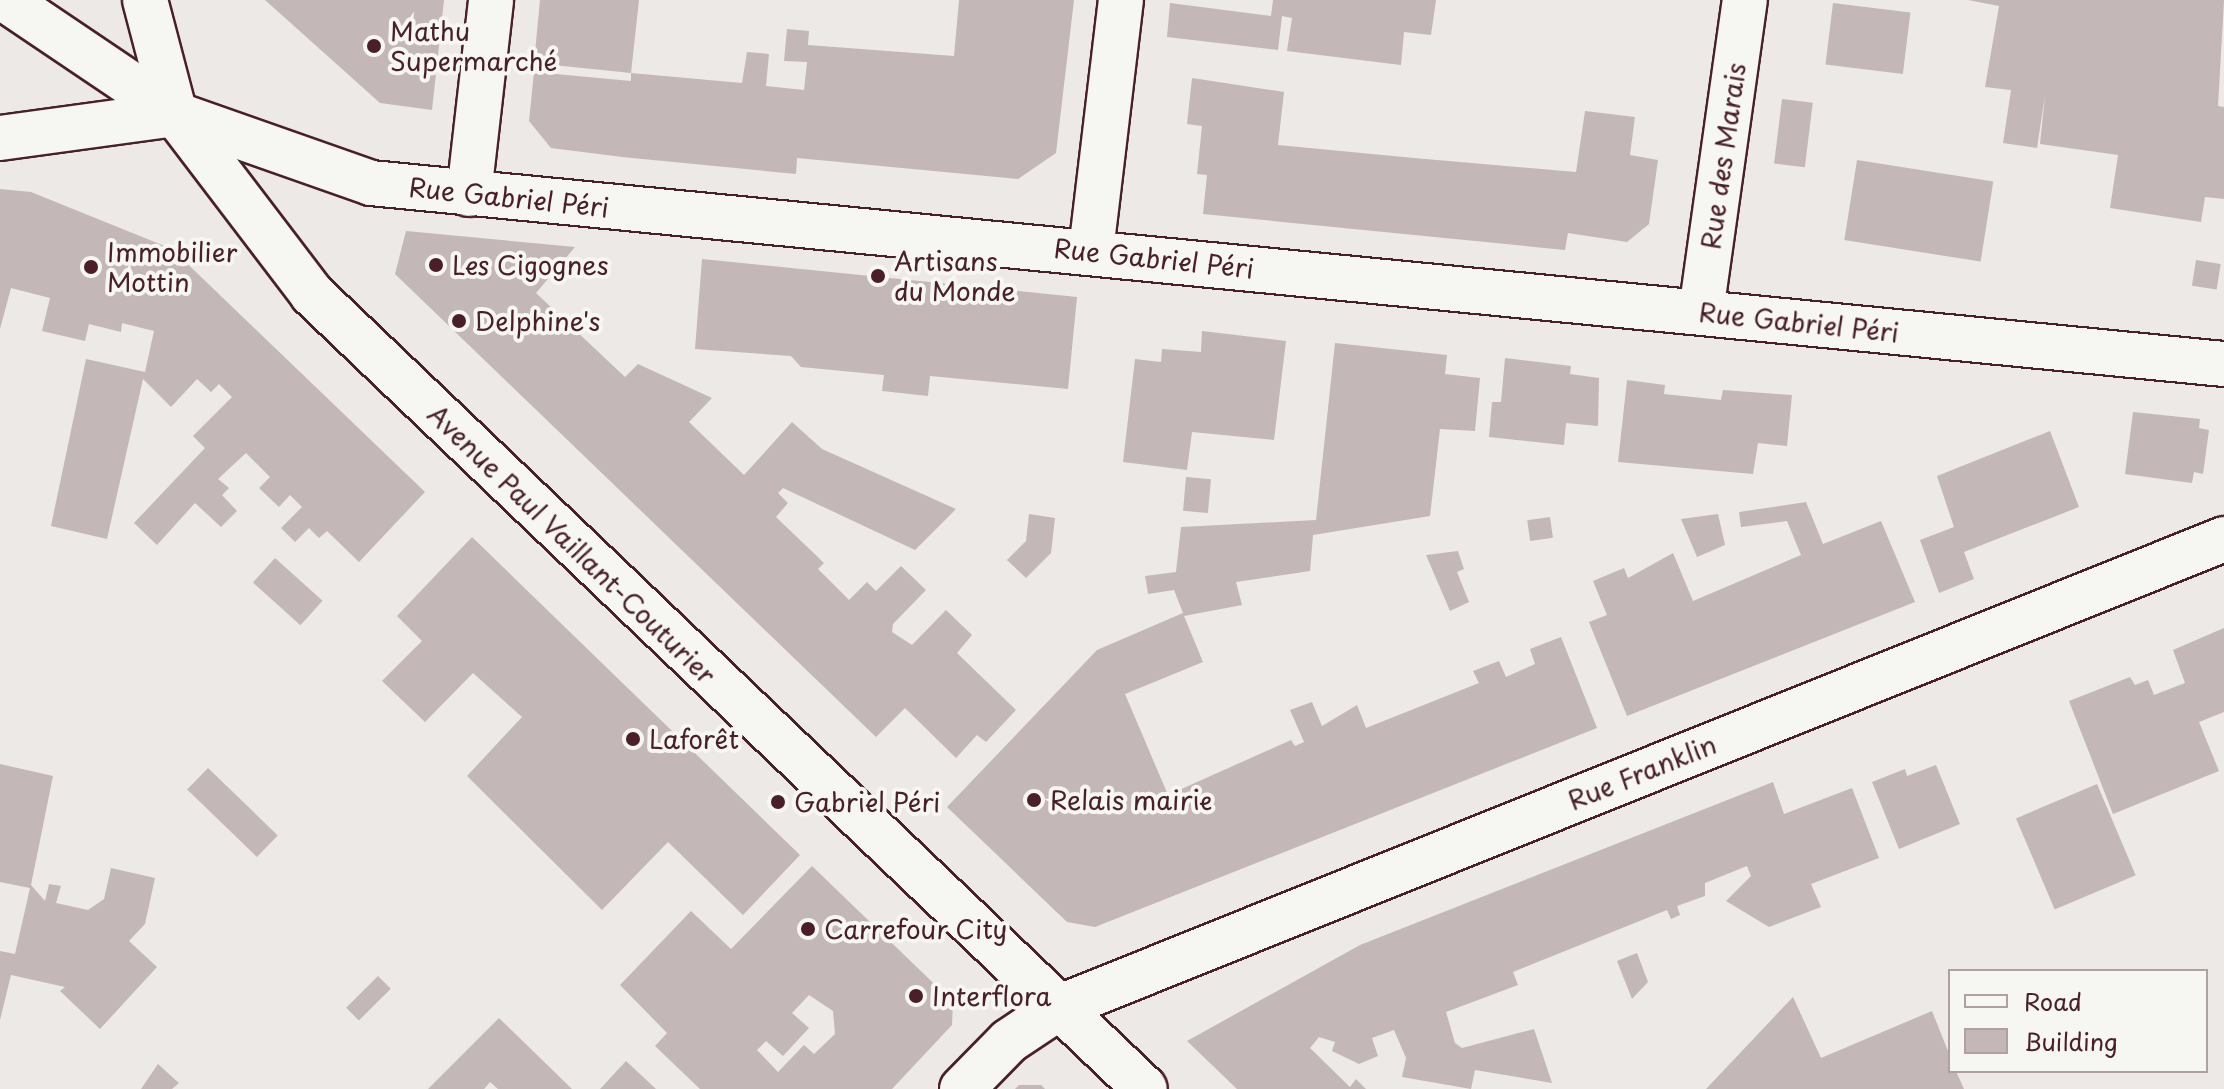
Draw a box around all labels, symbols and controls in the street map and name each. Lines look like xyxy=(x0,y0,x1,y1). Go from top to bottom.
place label: Mathu Supermarché xyxy=(390,15,557,76)
marker: Mathu Supermarché xyxy=(365,37,383,55)
street label: Rue des Marais xyxy=(1694,59,1752,253)
street label: Rue Gabriel Péri xyxy=(406,171,612,223)
street label: Rue Gabriel Péri xyxy=(1051,232,1257,284)
place label: Immobilier Mottin xyxy=(107,236,237,298)
place label: Artisans du Monde xyxy=(894,245,1016,306)
place label: Les Cigognes xyxy=(452,249,613,281)
marker: Les Cigognes xyxy=(427,256,445,274)
marker: Immobilier Mottin xyxy=(82,258,100,276)
marker: Artisans du Monde xyxy=(869,267,887,285)
street label: Rue Gabriel Péri xyxy=(1696,296,1902,348)
place label: Delphine's xyxy=(475,305,600,337)
marker: Delphine's xyxy=(450,312,468,330)
street label: Avenue Paul Vaillant-Couturier xyxy=(423,399,721,689)
place label: Laforêt xyxy=(649,723,739,755)
street label: Rue Franklin xyxy=(1562,728,1722,816)
marker: Laforêt xyxy=(624,730,642,748)
place label: Relais mairie xyxy=(1050,784,1211,816)
place label: Gabriel Péri xyxy=(794,786,942,818)
marker: Relais mairie xyxy=(1025,791,1043,809)
marker: Gabriel Péri xyxy=(769,793,787,811)
place label: Carrefour City xyxy=(824,913,1008,945)
marker: Carrefour City xyxy=(799,920,817,938)
legend xyxy=(1948,969,2208,1073)
place label: Interflora xyxy=(932,980,1051,1012)
text: Road xyxy=(2024,983,2082,1019)
marker: Interflora xyxy=(907,987,925,1005)
text: Building xyxy=(2024,1023,2118,1059)

